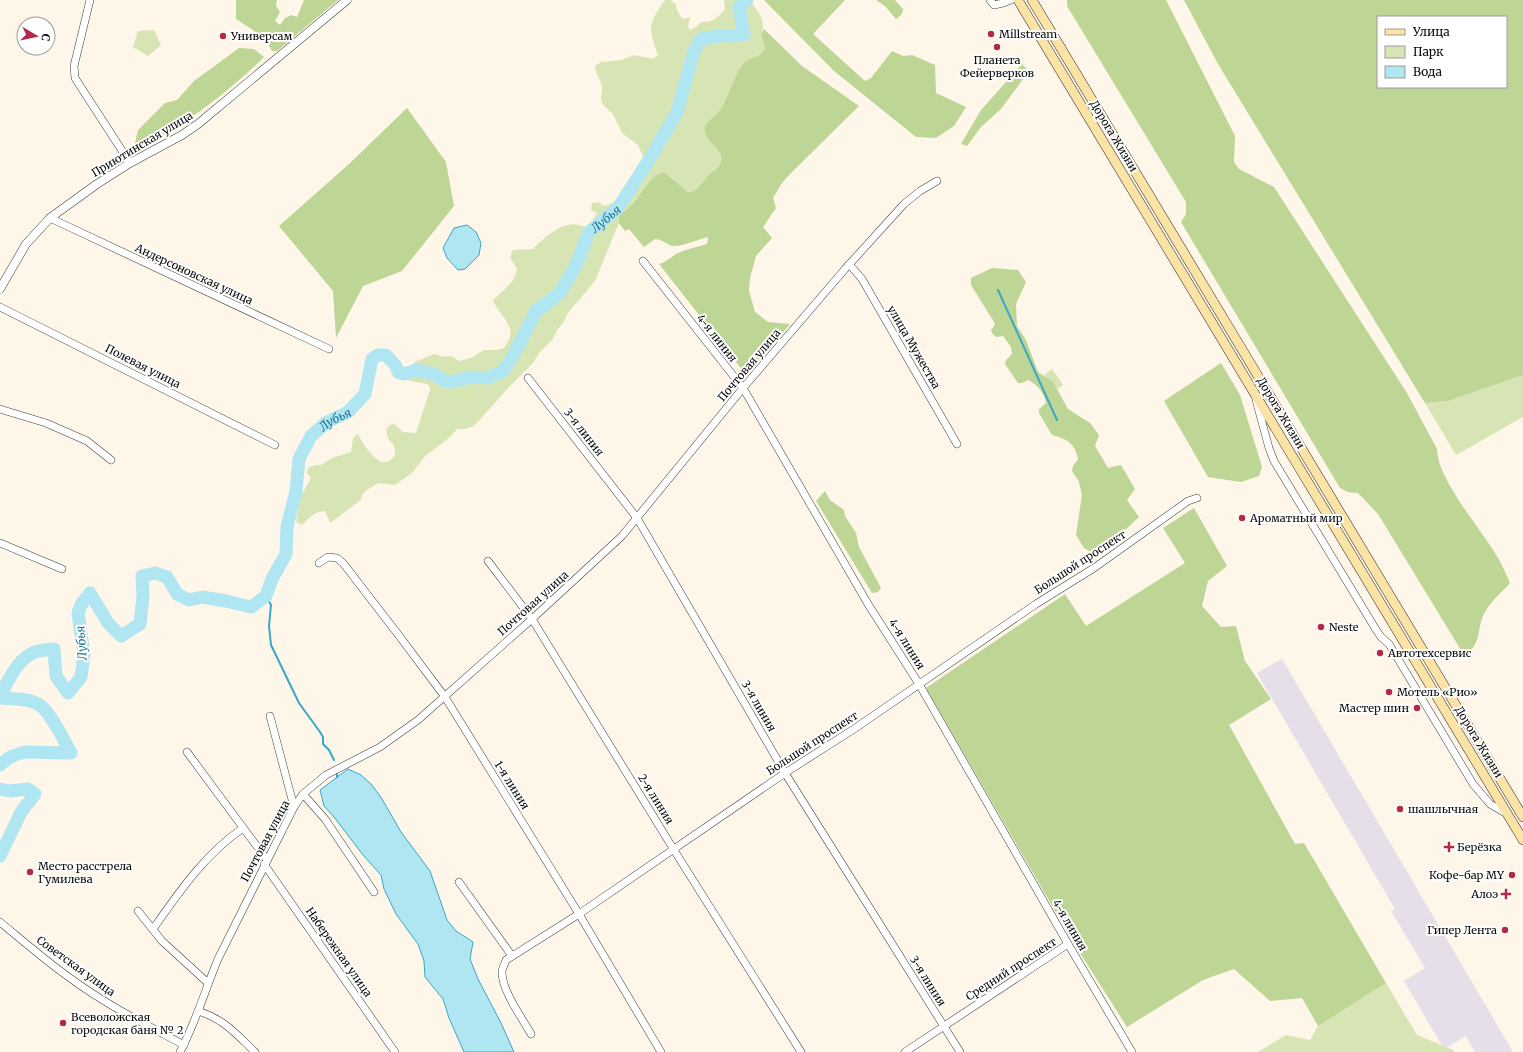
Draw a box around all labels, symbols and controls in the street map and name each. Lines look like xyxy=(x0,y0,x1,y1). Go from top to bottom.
north arrow xyxy=(16,16,56,56)
legend xyxy=(1377,16,1507,88)
text: Улица xyxy=(1412,24,1450,39)
place label: Millstream xyxy=(999,27,1057,41)
place label: Универсам xyxy=(230,29,292,43)
marker: Millstream xyxy=(986,29,996,39)
marker: Универсам xyxy=(218,31,228,41)
text: С xyxy=(38,33,53,42)
marker: Планета Фейерверков xyxy=(992,42,1002,52)
text: Парк xyxy=(1413,44,1444,59)
place label: Планета Фейерверков xyxy=(960,53,1035,80)
text: Вода xyxy=(1413,64,1443,79)
street label: Дорога Жизни xyxy=(1087,98,1141,175)
street label: Приютинская улица xyxy=(89,108,195,180)
water label: Лубья xyxy=(587,202,624,236)
street label: Андерсоновская улица xyxy=(132,240,255,308)
street label: улица Мужества xyxy=(884,303,944,391)
street label: 4-я линия xyxy=(694,311,740,365)
street label: Почтовая улица xyxy=(715,326,783,404)
street label: Полевая улица xyxy=(103,341,183,391)
street label: Дорога Жизни xyxy=(1254,375,1308,452)
water label: Лубья xyxy=(315,404,354,434)
street label: 3-я линия xyxy=(561,405,607,459)
place label: Ароматный мир xyxy=(1249,511,1343,525)
marker: Ароматный мир xyxy=(1237,513,1247,523)
street label: Большой проспект xyxy=(1031,527,1129,597)
street label: Почтовая улица xyxy=(495,568,571,638)
street label: 4-я линия xyxy=(886,616,928,672)
place label: Neste xyxy=(1329,620,1359,634)
marker: Neste xyxy=(1316,622,1326,632)
water label: Лубья xyxy=(72,625,90,662)
place label: Автотехсервис xyxy=(1387,646,1472,660)
marker: Автотехсервис xyxy=(1375,648,1385,658)
street label: 3-я линия xyxy=(739,678,779,734)
place label: Мотель «Рио» xyxy=(1397,685,1478,699)
marker: Мотель «Рио» xyxy=(1384,687,1394,697)
place label: Мастер шин xyxy=(1339,701,1409,715)
marker: Мастер шин xyxy=(1412,703,1422,713)
street label: Дорога Жизни xyxy=(1452,704,1506,781)
street label: Большой проспект xyxy=(763,708,861,778)
street label: 1-я линия xyxy=(492,758,533,812)
street label: 2-я линия xyxy=(635,771,677,827)
street label: Почтовая улица xyxy=(238,798,292,884)
place label: шашлычная xyxy=(1408,802,1479,816)
marker: шашлычная xyxy=(1395,804,1405,814)
place label: Берёзка xyxy=(1457,840,1502,854)
marker: Берёзка xyxy=(1444,842,1454,852)
place label: Место расстрела Гумилева xyxy=(38,859,132,886)
marker: Место расстрела Гумилева xyxy=(25,867,35,877)
place label: Кофе-бар MY xyxy=(1429,868,1505,882)
marker: Кофе-бар MY xyxy=(1507,870,1517,880)
place label: Алоэ xyxy=(1470,887,1498,901)
marker: Алоэ xyxy=(1501,889,1511,899)
street label: 4-я линия xyxy=(1050,897,1091,954)
street label: Набережная улица xyxy=(303,904,375,1000)
place label: Гипер Лента xyxy=(1427,923,1497,937)
marker: Гипер Лента xyxy=(1500,925,1510,935)
street label: Советская улица xyxy=(34,933,118,999)
street label: Средний проспект xyxy=(963,934,1059,1004)
street label: 3-я линия xyxy=(907,953,949,1009)
place label: Всеволожская городская баня № 2 xyxy=(71,1010,184,1037)
marker: Всеволожская городская баня № 2 xyxy=(58,1018,68,1028)

